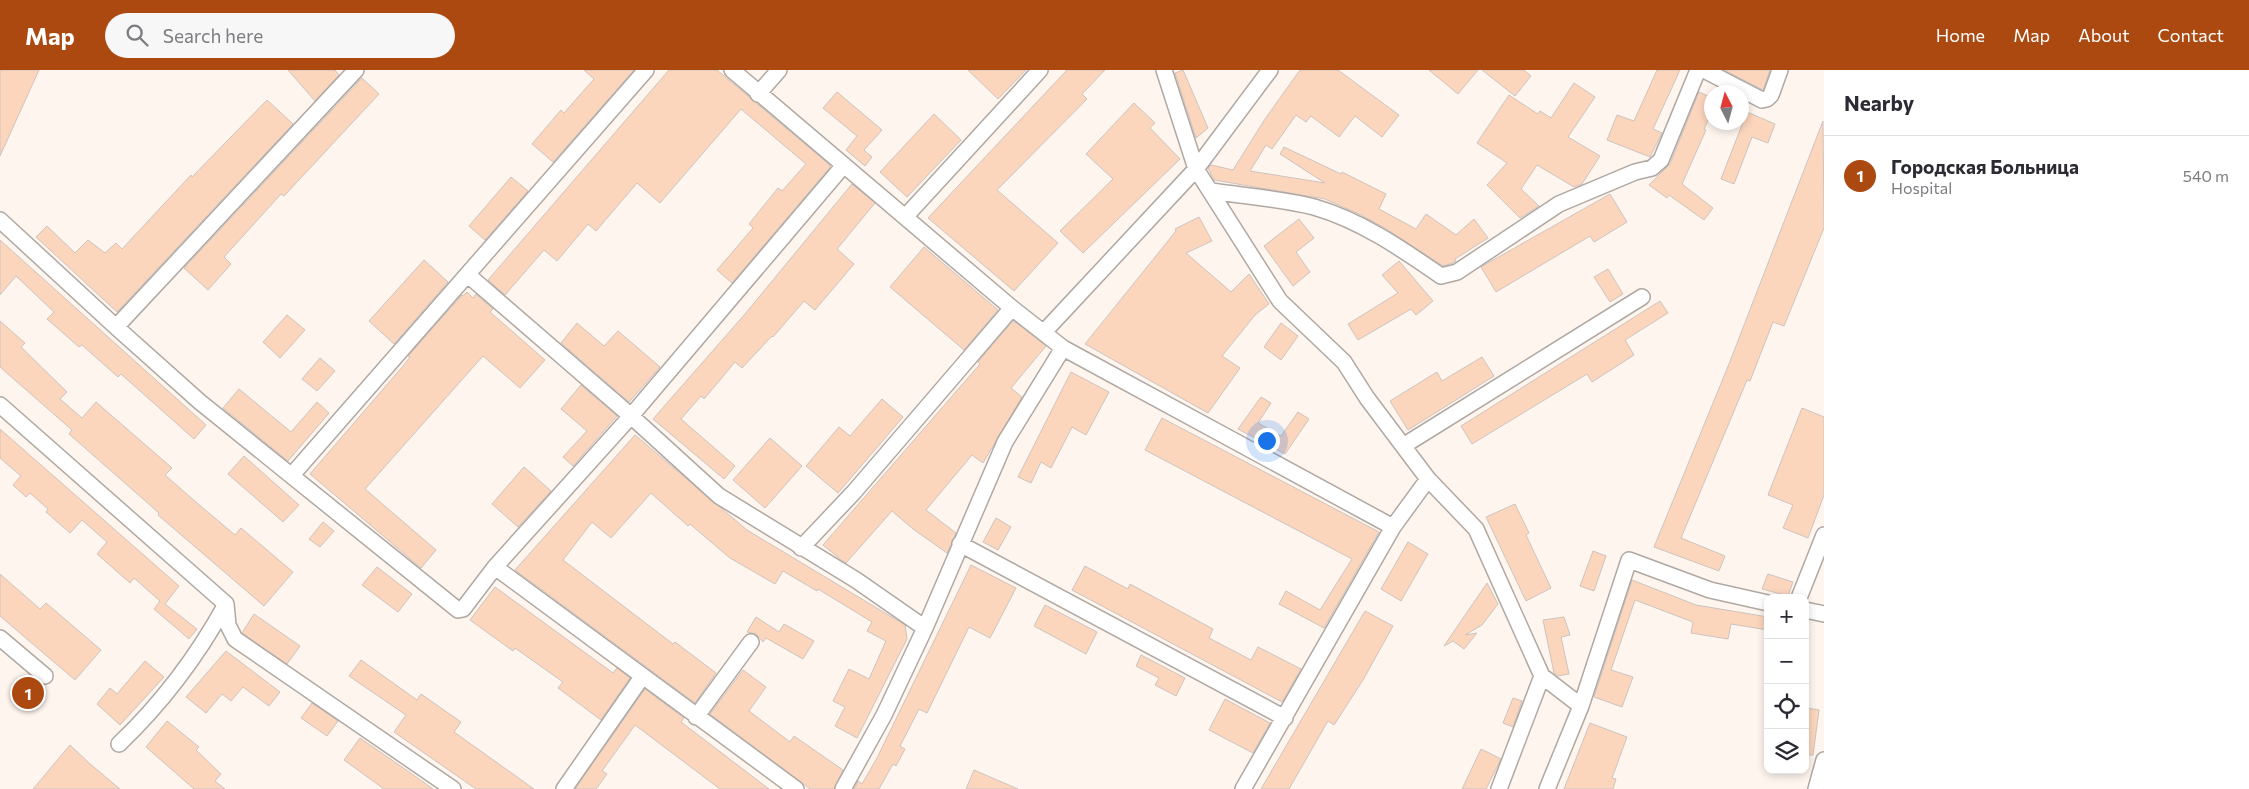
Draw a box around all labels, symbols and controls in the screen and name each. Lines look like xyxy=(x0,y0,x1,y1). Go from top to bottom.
search box xyxy=(105,13,455,58)
text: Map xyxy=(25,21,75,50)
icon: search xyxy=(123,21,151,49)
text: Search here xyxy=(163,24,263,47)
text: Home xyxy=(1936,24,1985,46)
text: Map xyxy=(2013,24,2050,46)
text: About xyxy=(2078,24,2130,46)
text: Contact xyxy=(2158,24,2224,46)
north arrow xyxy=(1704,85,1749,130)
text: Nearby xyxy=(1844,90,1914,115)
text: Городская Больница xyxy=(1891,155,2079,178)
text: 1 xyxy=(1856,166,1864,185)
text: 540 m xyxy=(2183,166,2229,185)
text: Hospital xyxy=(1891,178,1952,197)
your location xyxy=(1254,428,1280,454)
map controls xyxy=(1764,594,1809,774)
button: + xyxy=(1764,594,1809,639)
button: − xyxy=(1764,639,1809,684)
pin: 1 xyxy=(12,674,44,712)
button: locate xyxy=(1764,684,1809,729)
button: layers xyxy=(1764,729,1809,774)

